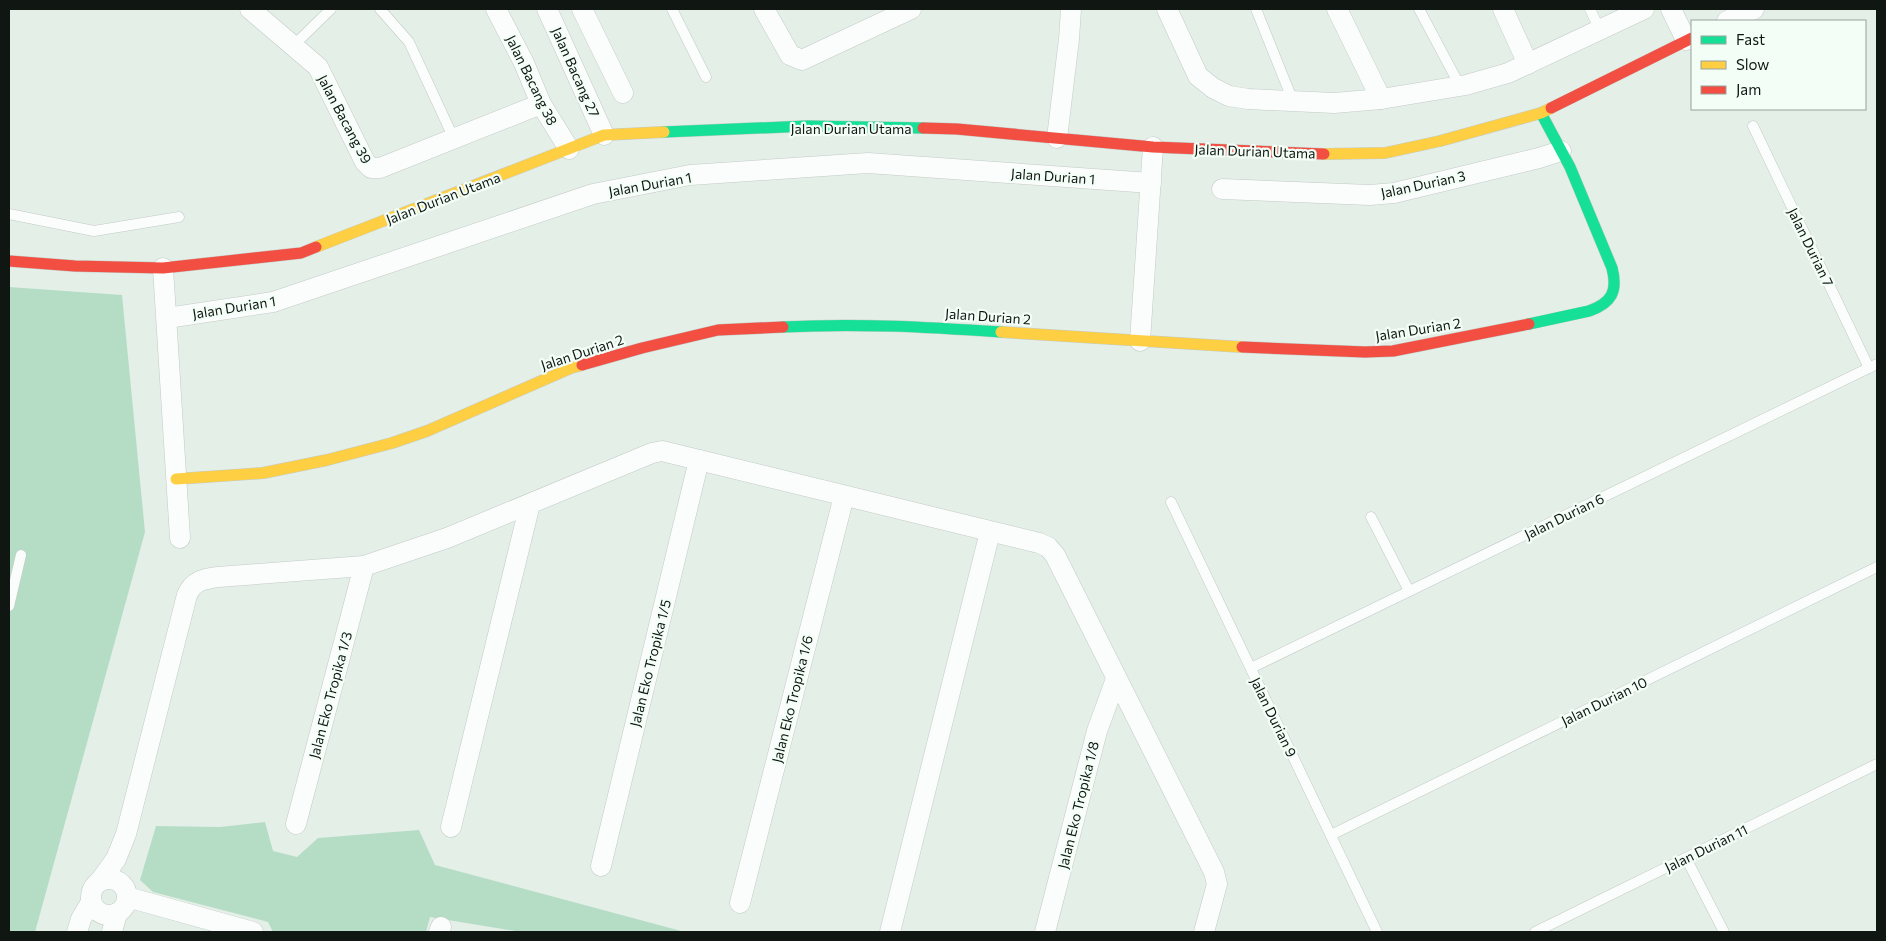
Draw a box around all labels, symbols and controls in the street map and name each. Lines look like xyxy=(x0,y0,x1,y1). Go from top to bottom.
legend xyxy=(1691,20,1866,110)
street label: Jalan Bacang 27 xyxy=(549,24,603,120)
text: Fast xyxy=(1736,30,1765,48)
street label: Jalan Bacang 38 xyxy=(503,32,561,128)
text: Slow xyxy=(1736,55,1769,73)
street label: Jalan Bacang 39 xyxy=(314,72,376,166)
text: Jam xyxy=(1736,80,1761,98)
street label: Jalan Durian Utama xyxy=(790,120,912,137)
street label: Jalan Durian Utama xyxy=(1194,140,1316,162)
street label: Jalan Durian 1 xyxy=(1010,165,1096,187)
street label: Jalan Durian 3 xyxy=(1379,167,1467,201)
street label: Jalan Durian Utama xyxy=(383,168,503,228)
street label: Jalan Durian 1 xyxy=(607,168,693,200)
street label: Jalan Durian 7 xyxy=(1785,205,1837,289)
street label: Jalan Durian 1 xyxy=(191,292,277,322)
street label: Jalan Durian 2 xyxy=(944,305,1032,327)
street label: Jalan Durian 2 xyxy=(1374,314,1462,344)
street label: Jalan Durian 2 xyxy=(538,331,626,373)
street label: Jalan Durian 6 xyxy=(1521,489,1607,543)
street label: Jalan Eko Tropika 1/5 xyxy=(626,597,674,729)
street label: Jalan Eko Tropika 1/3 xyxy=(305,630,355,760)
street label: Jalan Eko Tropika 1/6 xyxy=(768,633,816,765)
street label: Jalan Durian 10 xyxy=(1558,673,1650,729)
street label: Jalan Durian 9 xyxy=(1247,674,1301,760)
street label: Jalan Eko Tropika 1/8 xyxy=(1054,739,1102,871)
street label: Jalan Durian 11 xyxy=(1662,821,1750,875)

